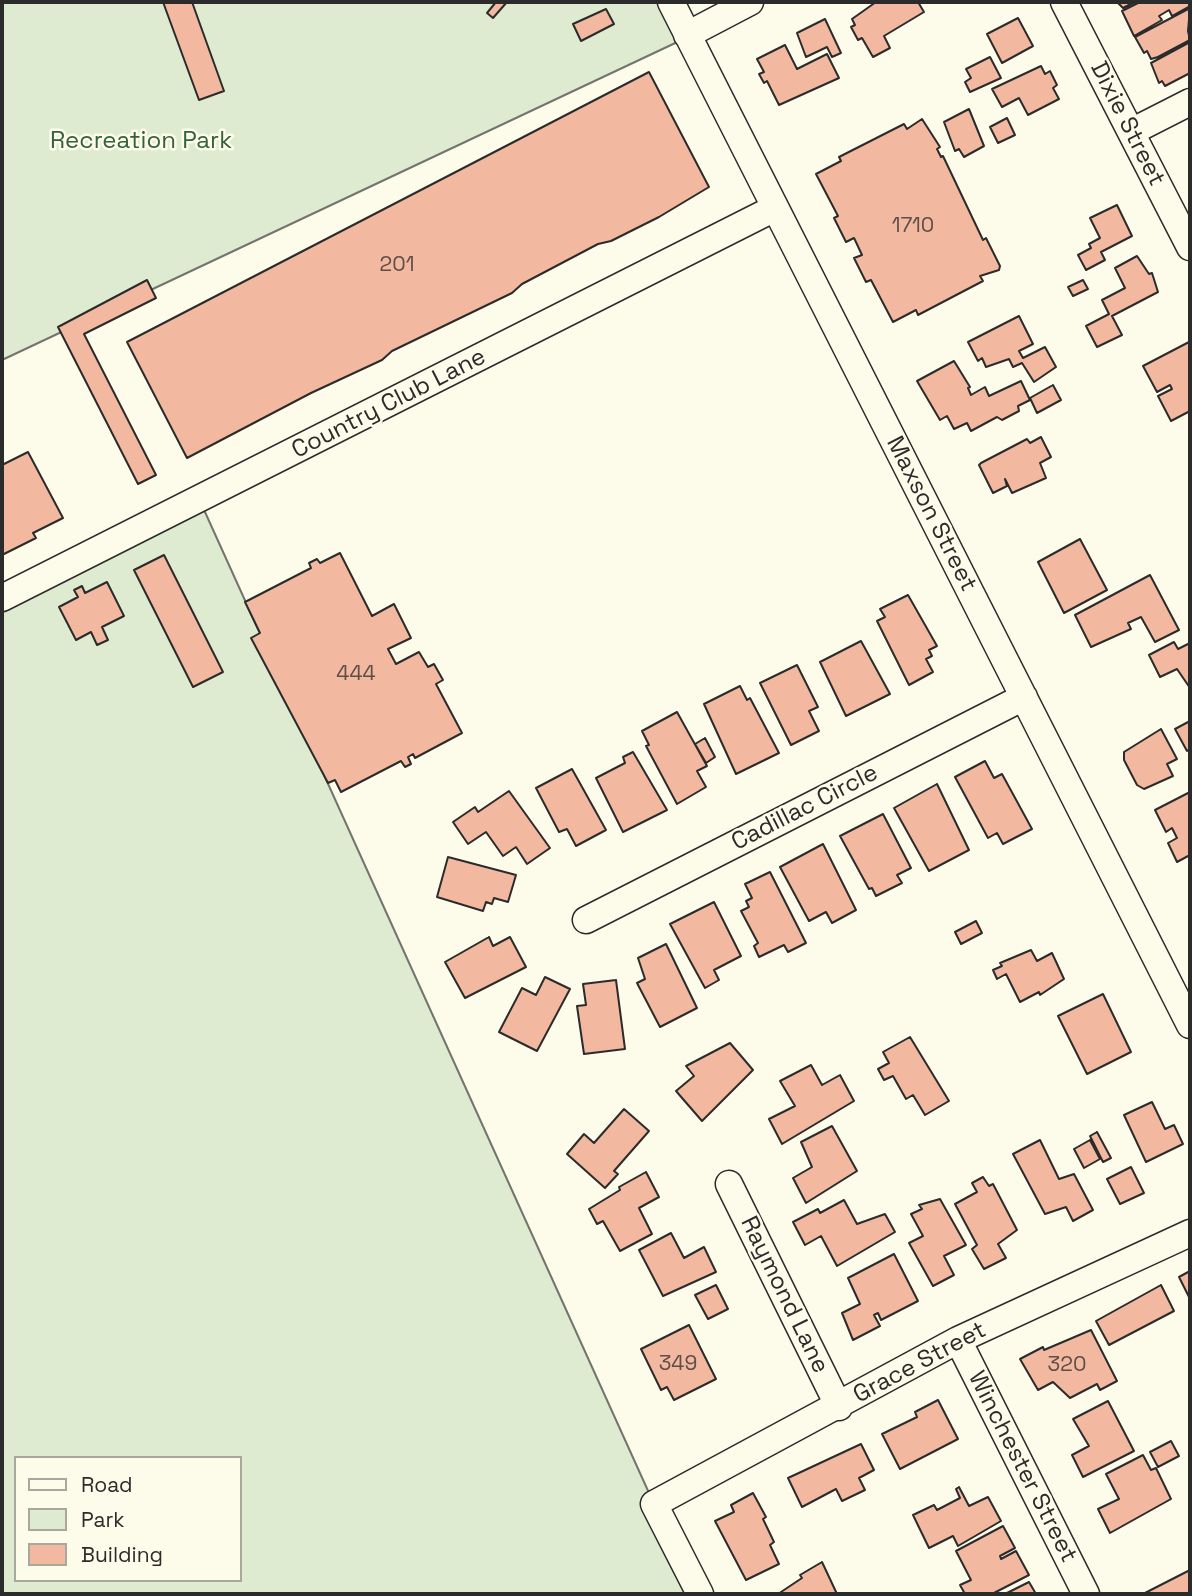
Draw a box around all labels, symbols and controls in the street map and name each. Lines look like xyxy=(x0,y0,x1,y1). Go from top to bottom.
street label: Dixie Street xyxy=(1083,57,1171,191)
park label: Recreation Park xyxy=(50,127,232,155)
house number: 1710 xyxy=(892,213,934,239)
house number: 201 xyxy=(380,252,414,278)
street label: Country Club Lane xyxy=(287,343,491,465)
street label: Maxson Street xyxy=(880,432,982,596)
house number: 444 xyxy=(336,661,376,687)
street label: Cadillac Circle xyxy=(727,759,883,857)
street label: Raymond Lane xyxy=(734,1212,834,1378)
street label: Grace Street xyxy=(849,1316,991,1410)
house number: 349 xyxy=(659,1351,697,1377)
house number: 320 xyxy=(1048,1352,1086,1378)
street label: Winchester Street xyxy=(961,1367,1083,1567)
legend xyxy=(14,1456,242,1582)
text: Road xyxy=(81,1471,133,1498)
text: Park xyxy=(81,1506,125,1533)
text: Building xyxy=(81,1541,163,1568)

